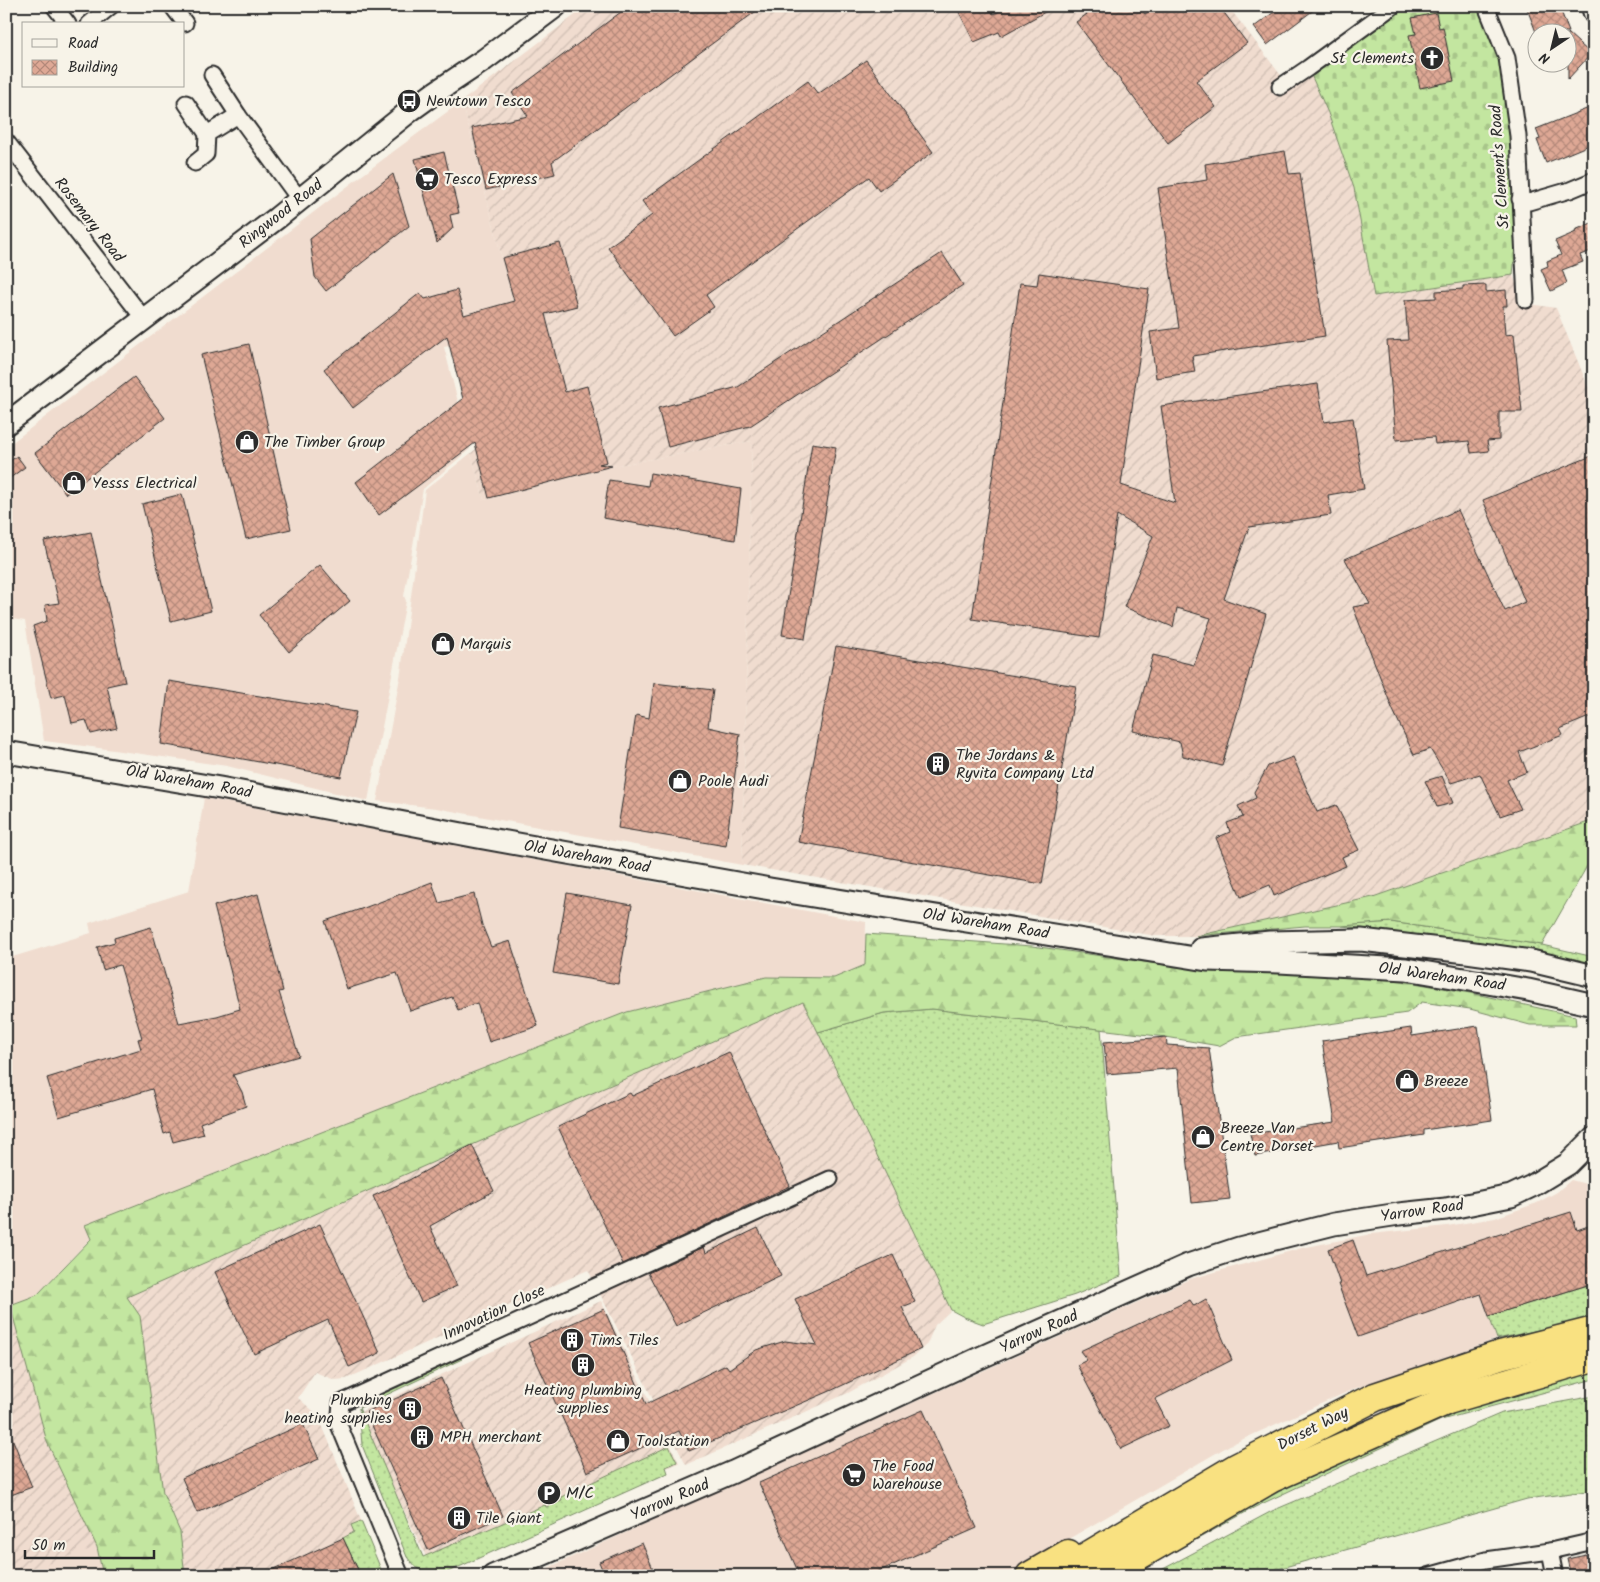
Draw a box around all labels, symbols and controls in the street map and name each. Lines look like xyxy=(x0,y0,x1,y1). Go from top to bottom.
legend xyxy=(22,22,185,88)
north arrow xyxy=(1528,22,1578,72)
text: Road xyxy=(68,32,99,56)
church icon: St Clements xyxy=(1419,45,1445,71)
place label: St Clements xyxy=(1331,46,1414,71)
text: N xyxy=(1535,46,1555,69)
text: Building xyxy=(68,56,118,80)
bus stop icon: Newtown Tesco xyxy=(396,88,422,114)
place label: Newtown Tesco xyxy=(426,89,531,114)
street label: St Clement's Road xyxy=(1483,103,1517,230)
supermarket icon: Tesco Express xyxy=(414,166,440,192)
place label: Tesco Express xyxy=(444,167,538,192)
street label: Rosemary Road xyxy=(48,172,131,269)
street label: Ringwood Road xyxy=(233,172,329,255)
shop icon: The Timber Group xyxy=(234,429,260,455)
place label: The Timber Group xyxy=(264,430,385,455)
shop icon: Yesss Electrical xyxy=(61,470,87,496)
place label: Yesss Electrical xyxy=(92,471,197,496)
shop icon: Marquis xyxy=(430,631,456,657)
place label: Marquis xyxy=(460,632,512,657)
place label: The Jordans & Ryvita Company Ltd xyxy=(956,743,1095,786)
building icon: The Jordans & Ryvita Company Ltd xyxy=(925,751,951,777)
street label: Old Wareham Road xyxy=(124,759,255,806)
shop icon: Poole Audi xyxy=(667,768,693,794)
place label: Poole Audi xyxy=(698,769,769,794)
street label: Old Wareham Road xyxy=(522,834,653,881)
street label: Old Wareham Road xyxy=(921,902,1052,947)
street label: Old Wareham Road xyxy=(1377,956,1508,998)
shop icon: Breeze xyxy=(1394,1068,1420,1094)
place label: Breeze xyxy=(1424,1069,1468,1094)
place label: Breeze Van Centre Dorset xyxy=(1220,1116,1314,1159)
shop icon: Breeze Van Centre Dorset xyxy=(1190,1124,1216,1150)
street label: Yarrow Road xyxy=(1379,1193,1466,1229)
street label: Innovation Close xyxy=(439,1278,549,1348)
street label: Yarrow Road xyxy=(996,1303,1083,1360)
building icon: Tims Tiles xyxy=(559,1327,585,1353)
place label: Tims Tiles xyxy=(590,1328,659,1353)
building icon: Heating plumbing supplies xyxy=(570,1352,596,1378)
place label: Heating plumbing supplies xyxy=(524,1378,642,1421)
place label: Plumbing heating supplies xyxy=(285,1388,392,1431)
building icon: Plumbing heating supplies xyxy=(397,1396,423,1422)
street label: Dorset Way xyxy=(1273,1400,1353,1458)
building icon: MPH merchant xyxy=(409,1424,435,1450)
place label: MPH merchant xyxy=(440,1425,542,1450)
shop icon: Toolstation xyxy=(605,1428,631,1454)
place label: Toolstation xyxy=(636,1429,709,1454)
place label: The Food Warehouse xyxy=(872,1454,942,1497)
supermarket icon: The Food Warehouse xyxy=(841,1462,867,1488)
street label: Yarrow Road xyxy=(627,1472,714,1528)
parking icon: M/C xyxy=(536,1480,562,1506)
place label: M/C xyxy=(566,1481,594,1506)
building icon: Tile Giant xyxy=(446,1505,472,1531)
place label: Tile Giant xyxy=(476,1506,543,1531)
scale bar xyxy=(25,1527,154,1559)
text: 50 m xyxy=(32,1534,66,1558)

